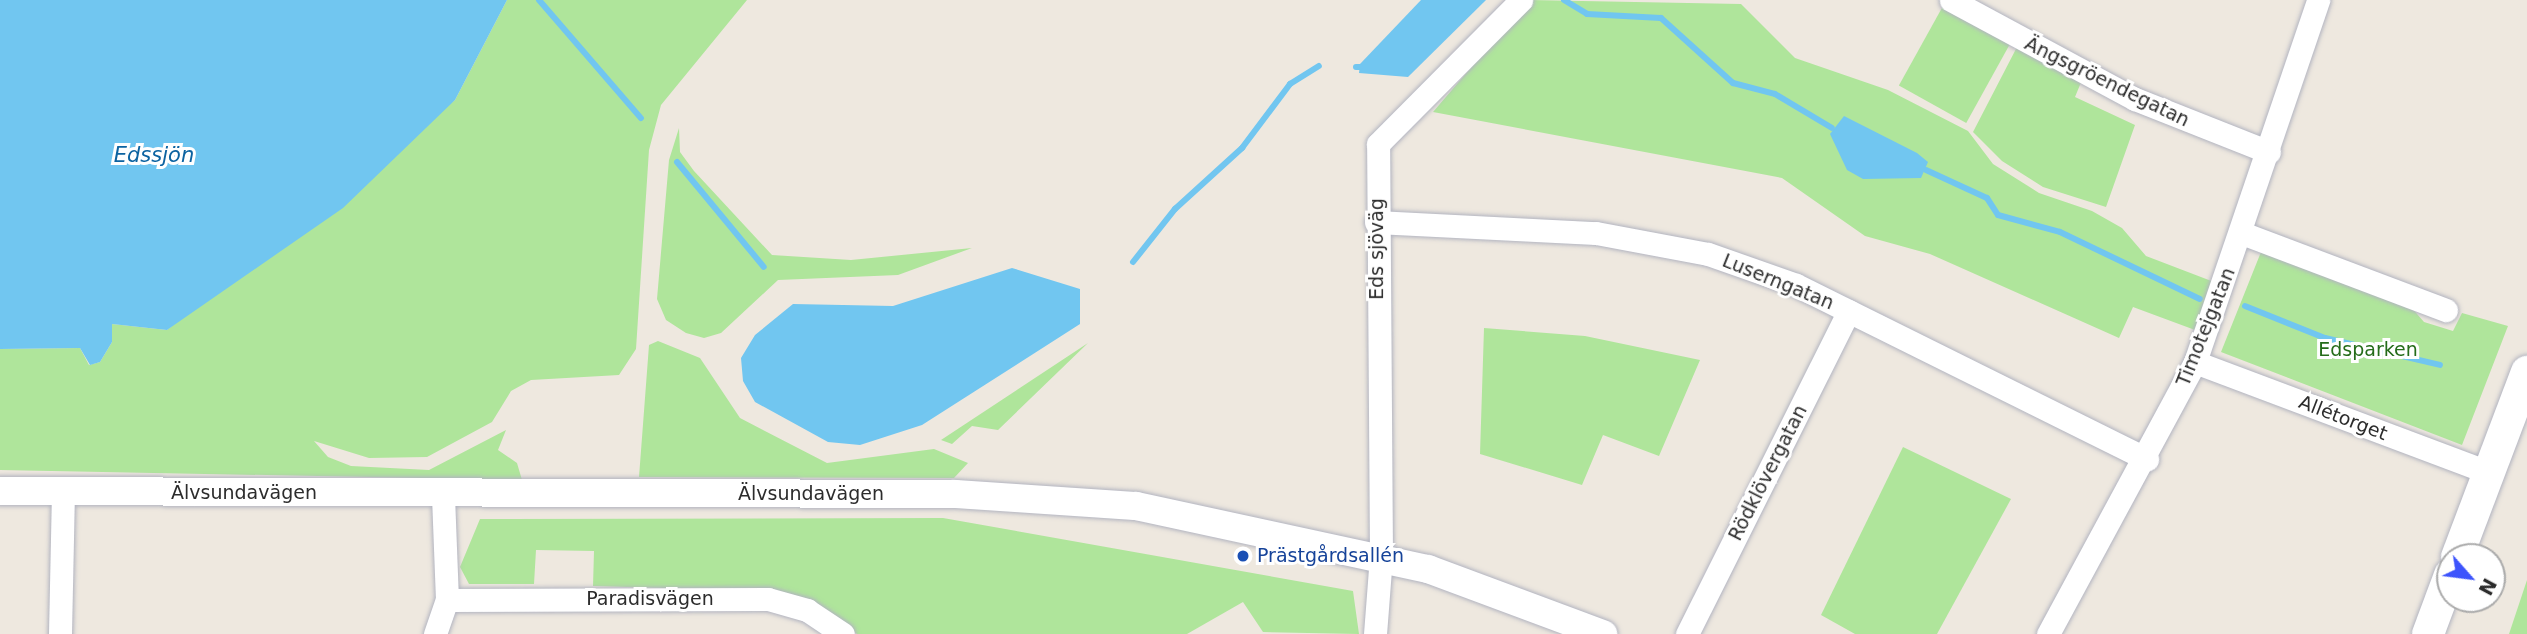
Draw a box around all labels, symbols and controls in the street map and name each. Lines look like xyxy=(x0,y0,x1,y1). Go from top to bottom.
street label: Ängsgröendegatan xyxy=(2021,32,2193,132)
water label: Edssjön xyxy=(114,142,194,168)
street label: Eds sjöväg xyxy=(1366,198,1388,300)
street label: Luserngatan xyxy=(1719,249,1837,315)
street label: Timotejgatan xyxy=(2172,264,2240,390)
park label: Edsparken xyxy=(2318,339,2418,361)
street label: Allétorget xyxy=(2296,391,2390,445)
street label: Rödklövergatan xyxy=(1724,401,1812,545)
street label: Älvsundavägen xyxy=(171,482,317,504)
street label: Älvsundavägen xyxy=(738,483,884,505)
north arrow xyxy=(2436,543,2506,613)
place label: Prästgårdsallén xyxy=(1257,545,1404,567)
marker: Prästgårdsallén xyxy=(1235,548,1251,564)
text: N xyxy=(2474,575,2501,599)
street label: Paradisvägen xyxy=(586,588,714,610)

